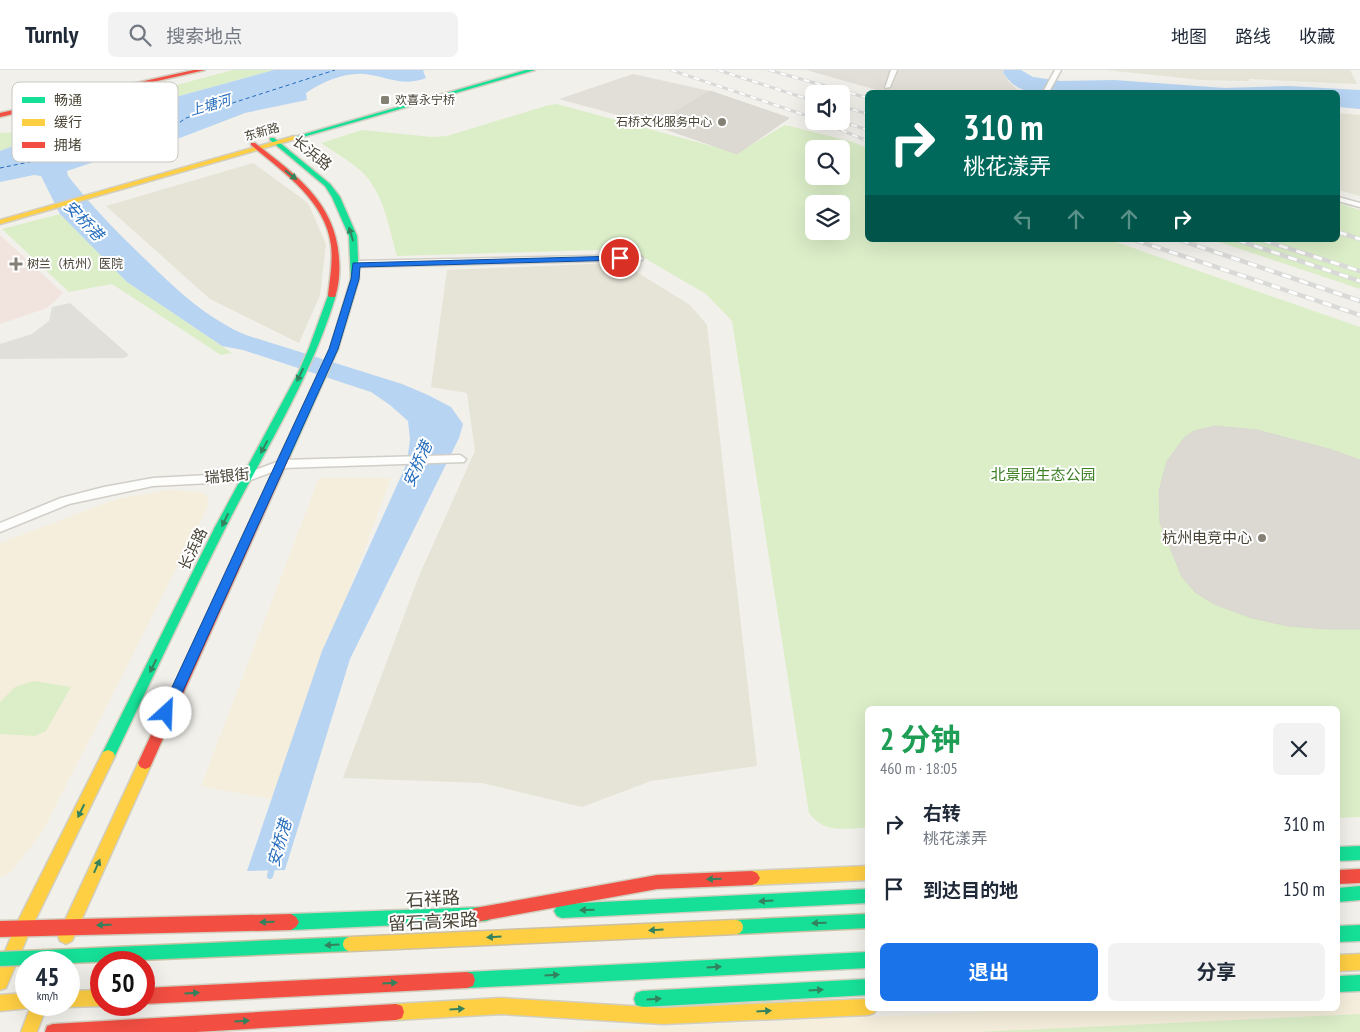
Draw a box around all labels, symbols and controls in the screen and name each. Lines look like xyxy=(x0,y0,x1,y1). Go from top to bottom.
search box xyxy=(108,12,458,57)
text: Turnly xyxy=(25,19,78,50)
icon: search xyxy=(126,21,154,49)
text: 搜索地点 xyxy=(166,24,242,48)
text: 地图 xyxy=(1171,25,1207,48)
text: 路线 xyxy=(1235,25,1271,48)
text: 收藏 xyxy=(1299,25,1335,48)
legend xyxy=(12,82,178,162)
map controls xyxy=(805,85,850,240)
button: sound xyxy=(805,85,850,130)
water label: 上塘河 xyxy=(187,90,236,119)
text: 畅通 xyxy=(54,91,82,109)
place label: 欢喜永宁桥 xyxy=(395,92,455,107)
marker: 欢喜永宁桥 xyxy=(379,94,391,106)
text: 310 m xyxy=(963,104,1044,150)
icon: right xyxy=(880,110,945,175)
text: 缓行 xyxy=(54,113,82,131)
place label: 石桥文化服务中心 xyxy=(616,114,712,129)
marker: 石桥文化服务中心 xyxy=(716,116,728,128)
street label: 东新路 xyxy=(242,119,281,144)
street label: 长浜路 xyxy=(289,131,336,174)
text: 拥堵 xyxy=(54,136,82,154)
button: search xyxy=(805,140,850,185)
text: 桃花漾弄 xyxy=(963,152,1051,180)
one-way arrow xyxy=(284,170,297,181)
button: layers xyxy=(805,195,850,240)
water label: 安桥港 xyxy=(60,196,109,246)
icon: left xyxy=(1009,205,1037,233)
icon: ahead xyxy=(1062,205,1090,233)
icon: ahead xyxy=(1115,205,1143,233)
icon: right xyxy=(1168,205,1196,233)
one-way arrow xyxy=(347,226,355,241)
pin xyxy=(599,237,641,279)
icon: arrive xyxy=(606,244,634,272)
place label: 树兰（杭州）医院 xyxy=(27,256,123,271)
marker: 树兰（杭州）医院 xyxy=(9,257,23,271)
one-way arrow xyxy=(296,368,304,383)
water label: 安桥港 xyxy=(398,436,437,490)
one-way arrow xyxy=(260,440,268,455)
street label: 瑞银街 xyxy=(204,464,250,487)
park label: 北景园生态公园 xyxy=(990,465,1096,484)
one-way arrow xyxy=(220,513,228,527)
street label: 长浜路 xyxy=(174,524,211,573)
place label: 杭州电竞中心 xyxy=(1162,528,1252,547)
marker: 杭州电竞中心 xyxy=(1256,532,1268,544)
one-way arrow xyxy=(149,659,157,673)
position arrow xyxy=(139,686,191,738)
text: 2 分钟 xyxy=(880,719,961,758)
button: close xyxy=(1273,723,1325,775)
text: 460 m · 18:05 xyxy=(880,758,958,778)
text: 右转 xyxy=(923,801,961,825)
one-way arrow xyxy=(77,804,85,819)
icon: right xyxy=(880,810,908,838)
text: 310 m xyxy=(1283,812,1325,836)
water label: 安桥港 xyxy=(263,815,296,869)
text: 桃花漾弄 xyxy=(923,828,987,848)
one-way arrow xyxy=(93,859,101,873)
icon: arrive xyxy=(880,875,908,903)
one-way arrow xyxy=(706,876,722,884)
text: 150 m xyxy=(1283,877,1325,901)
text: 到达目的地 xyxy=(923,878,1018,902)
street label: 石祥路 xyxy=(405,886,461,911)
one-way arrow xyxy=(758,898,774,906)
one-way arrow xyxy=(578,906,594,914)
street label: 留石高架路 xyxy=(387,908,479,935)
one-way arrow xyxy=(259,918,275,926)
one-way arrow xyxy=(811,919,827,927)
one-way arrow xyxy=(96,921,112,929)
one-way arrow xyxy=(648,926,664,934)
one-way arrow xyxy=(486,934,502,942)
one-way arrow xyxy=(324,941,340,949)
button: 退出 xyxy=(880,943,1098,1001)
button: 分享 xyxy=(1108,943,1325,1001)
speed limit sign: 50 xyxy=(90,951,155,1016)
text: 45 xyxy=(36,961,59,993)
one-way arrow xyxy=(707,963,723,971)
one-way arrow xyxy=(544,971,560,979)
one-way arrow xyxy=(382,979,398,987)
one-way arrow xyxy=(809,986,825,994)
text: km/h xyxy=(37,988,58,1003)
one-way arrow xyxy=(185,989,201,997)
one-way arrow xyxy=(646,994,662,1002)
one-way arrow xyxy=(449,1004,465,1012)
one-way arrow xyxy=(756,1007,772,1015)
one-way arrow xyxy=(234,1017,250,1025)

